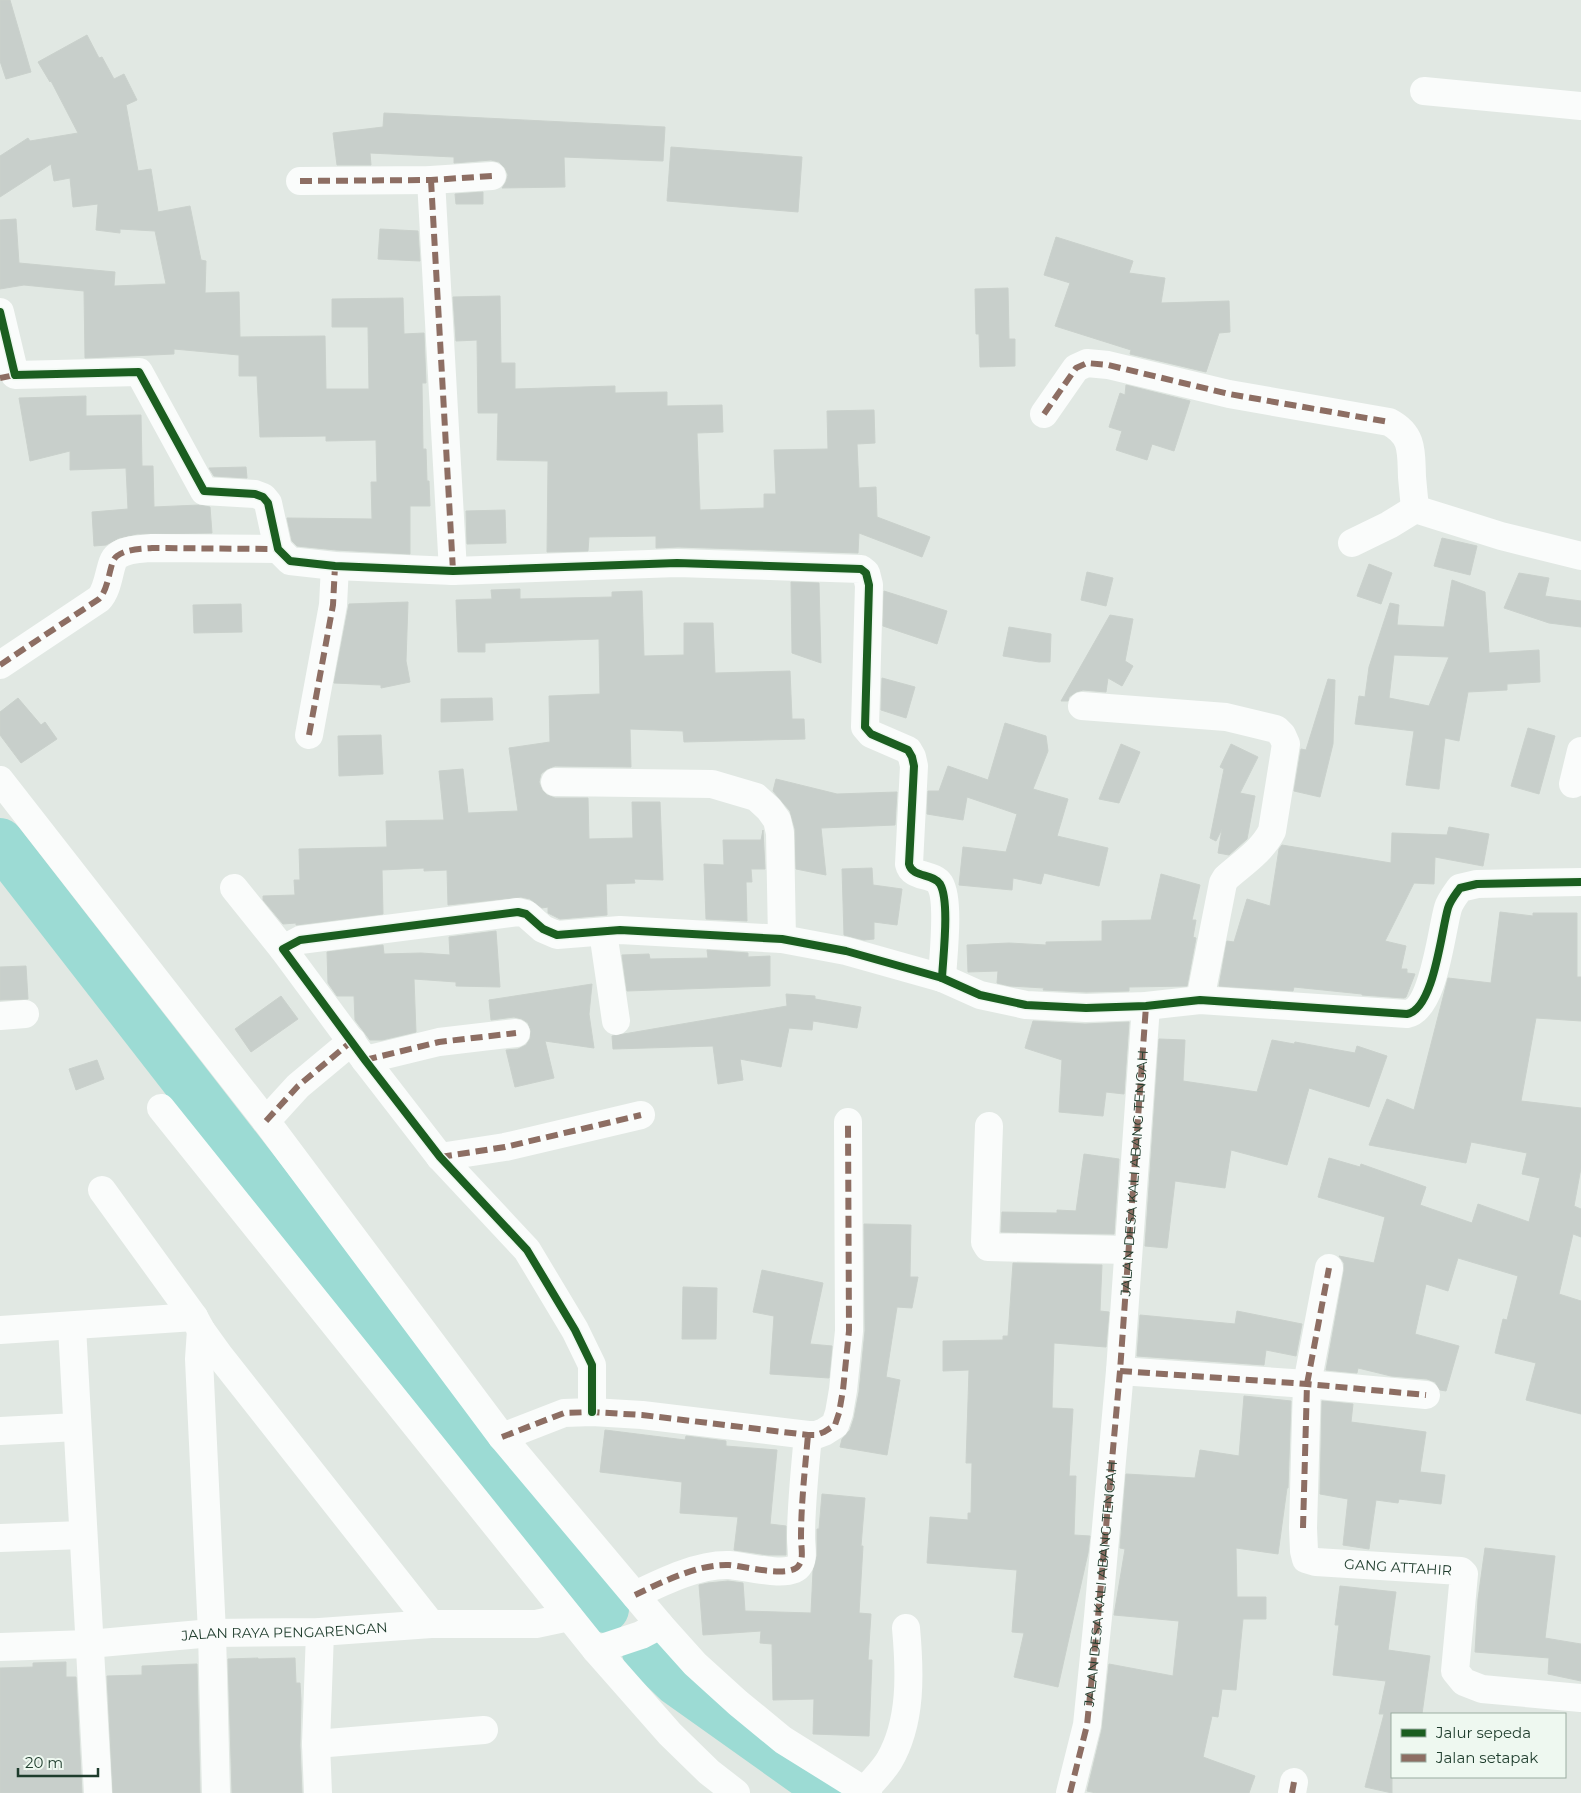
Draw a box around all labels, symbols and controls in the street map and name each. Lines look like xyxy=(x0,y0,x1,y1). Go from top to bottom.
street label: JALAN DESA KALI ABANG TENGAH xyxy=(1116,1049,1152,1298)
street label: JALAN DESA KALI ABANG TENGAH xyxy=(1080,1460,1121,1709)
street label: GANG ATTAHIR xyxy=(1344,1555,1452,1579)
street label: JALAN RAYA PENGARENGAN xyxy=(180,1618,388,1645)
legend xyxy=(1391,1713,1566,1778)
text: Jalur sepeda xyxy=(1435,1723,1531,1742)
scale bar xyxy=(18,1746,98,1778)
text: Jalan setapak xyxy=(1435,1748,1538,1767)
text: 20 m xyxy=(25,1753,63,1772)

